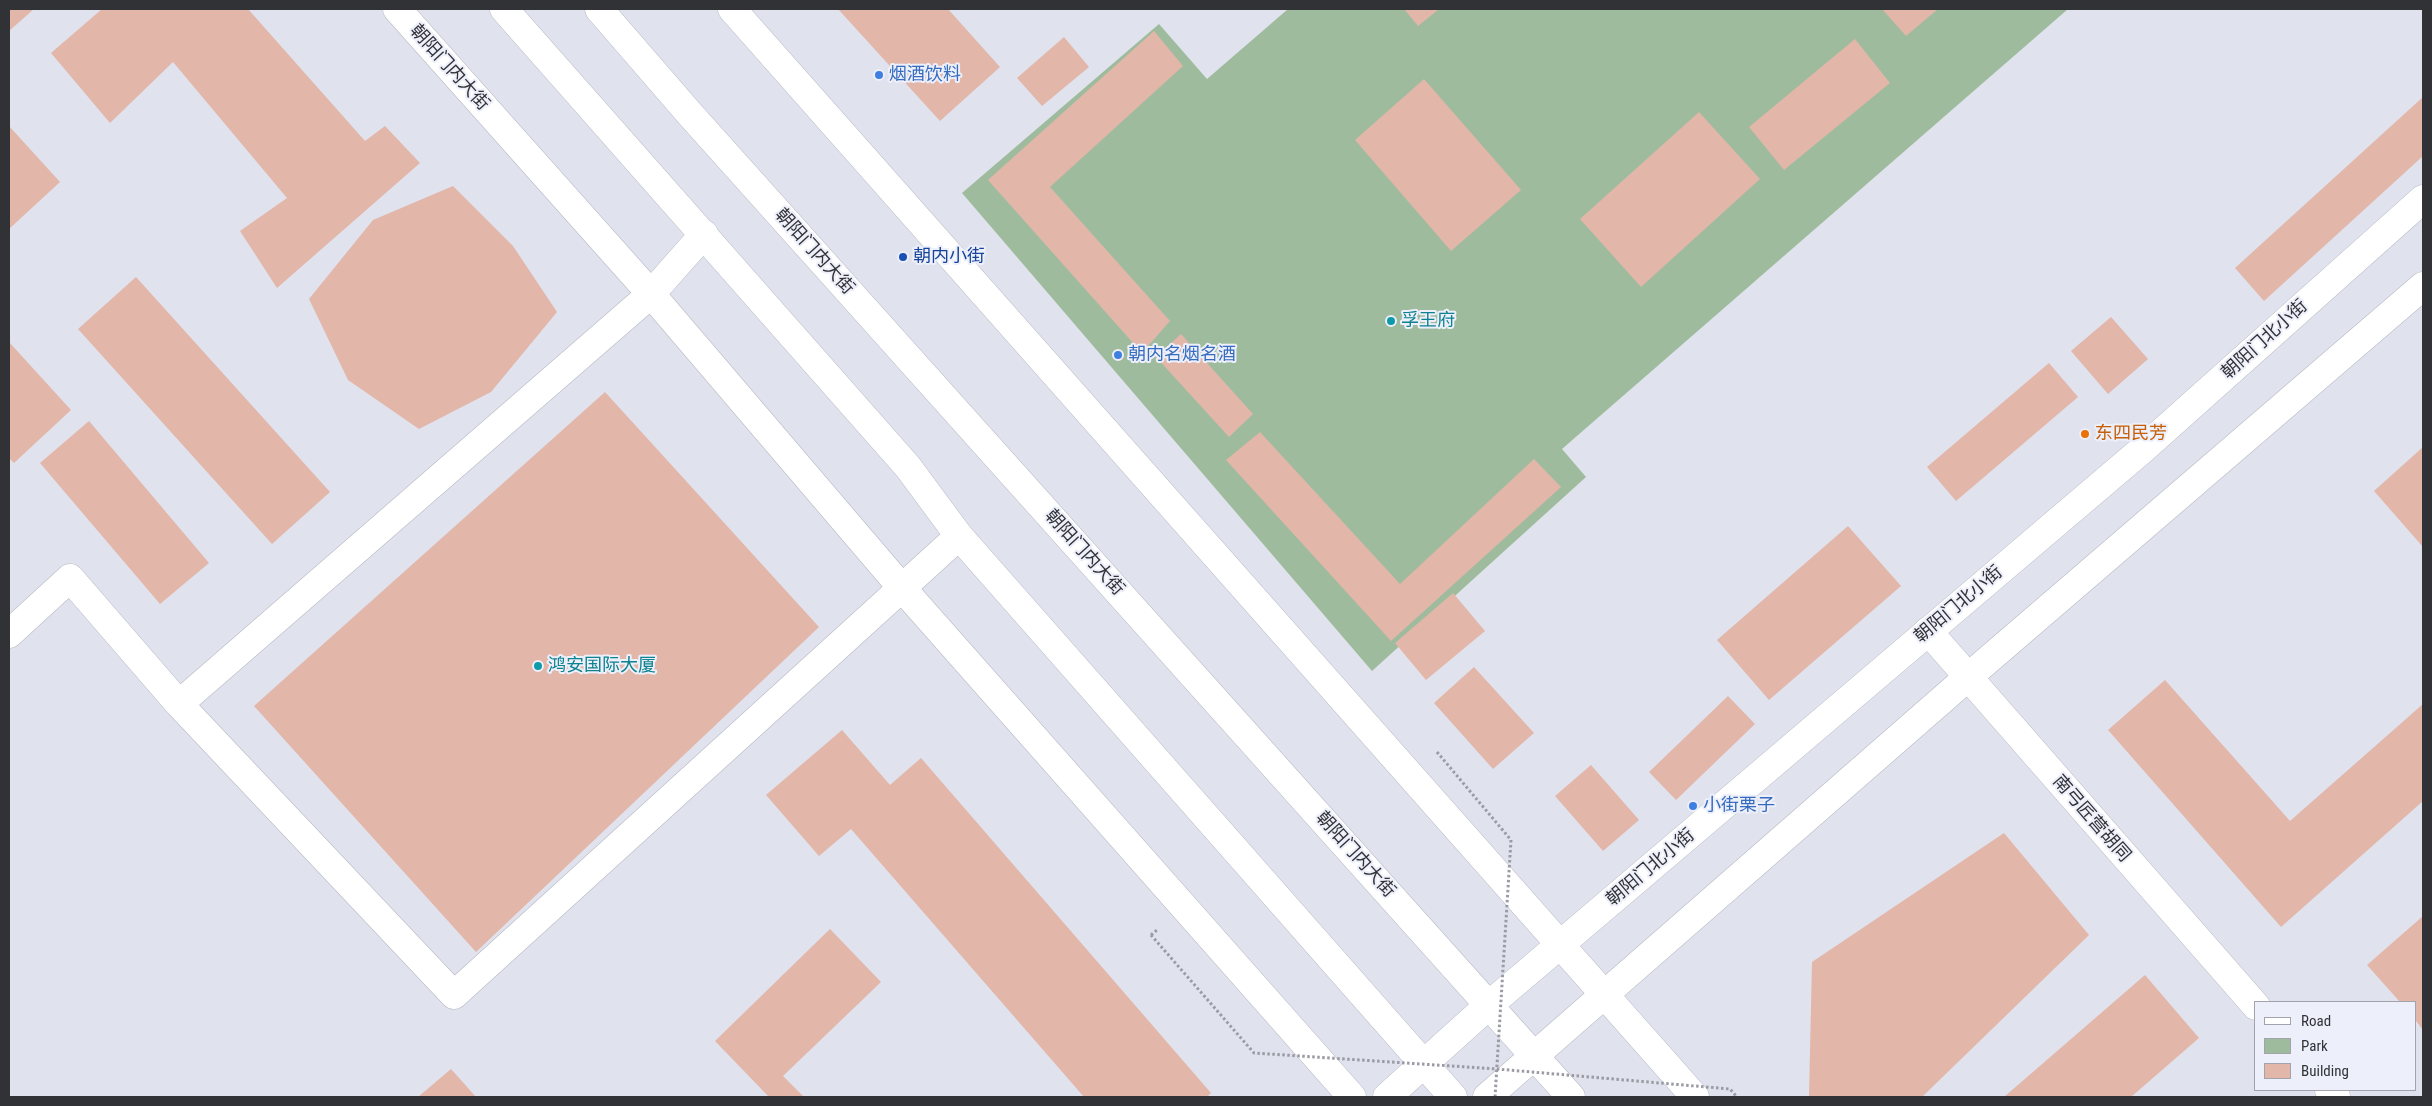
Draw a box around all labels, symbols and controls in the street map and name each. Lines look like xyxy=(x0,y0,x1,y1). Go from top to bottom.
street label: 朝阳门内大街 xyxy=(405,21,493,115)
place label: 烟酒饮料 xyxy=(889,64,961,86)
marker: 烟酒饮料 xyxy=(873,69,885,81)
street label: 朝阳门内大街 xyxy=(770,205,858,299)
place label: 朝内小街 xyxy=(913,246,985,268)
marker: 朝内小街 xyxy=(897,251,909,263)
street label: 朝阳门北小街 xyxy=(2218,296,2312,384)
place label: 孚王府 xyxy=(1401,310,1455,332)
marker: 孚王府 xyxy=(1385,315,1397,327)
place label: 朝内名烟名酒 xyxy=(1128,344,1236,366)
marker: 朝内名烟名酒 xyxy=(1112,349,1124,361)
place label: 东四民芳 xyxy=(2095,423,2167,445)
marker: 东四民芳 xyxy=(2079,428,2091,440)
street label: 朝阳门内大街 xyxy=(1040,506,1128,600)
street label: 朝阳门北小街 xyxy=(1911,562,2007,648)
place label: 鸿安国际大厦 xyxy=(548,655,656,677)
marker: 鸿安国际大厦 xyxy=(532,660,544,672)
street label: 南弓匠营胡同 xyxy=(2047,771,2135,867)
place label: 小街栗子 xyxy=(1703,795,1775,817)
marker: 小街栗子 xyxy=(1687,800,1699,812)
street label: 朝阳门内大街 xyxy=(1311,808,1399,902)
street label: 朝阳门北小街 xyxy=(1603,825,1699,911)
legend xyxy=(2254,1001,2417,1091)
text: Road xyxy=(2301,1012,2331,1030)
text: Park xyxy=(2301,1037,2328,1055)
text: Building xyxy=(2301,1062,2349,1080)

